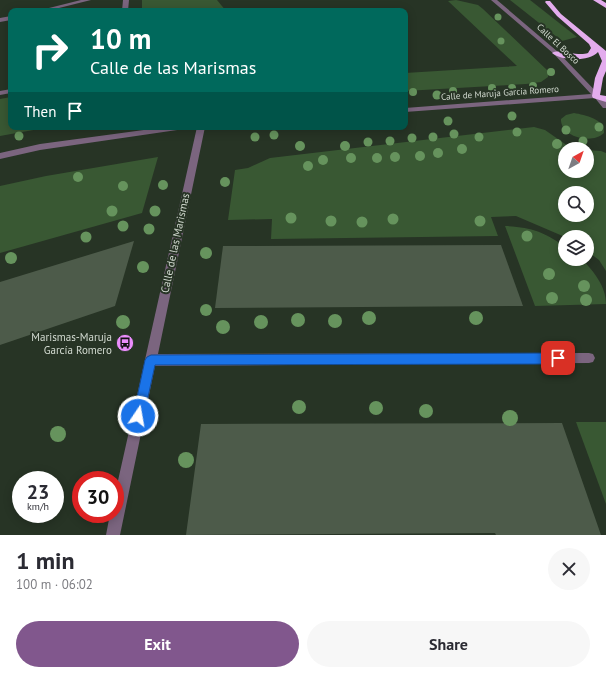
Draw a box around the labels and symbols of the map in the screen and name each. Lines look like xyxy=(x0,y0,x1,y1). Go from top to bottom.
street label: Calle El Bosco xyxy=(535,21,582,66)
street label: Calle de Maruja García Romero xyxy=(441,83,559,102)
north arrow xyxy=(558,142,594,178)
street label: Calle de las Marismas xyxy=(158,191,192,294)
place label: Marismas-Maruja García Romero xyxy=(31,330,112,357)
bus stop icon: Marismas-Maruja García Romero xyxy=(115,333,135,353)
pin xyxy=(541,341,575,375)
position arrow xyxy=(117,395,159,437)
speed limit sign: 30 xyxy=(72,471,124,523)

